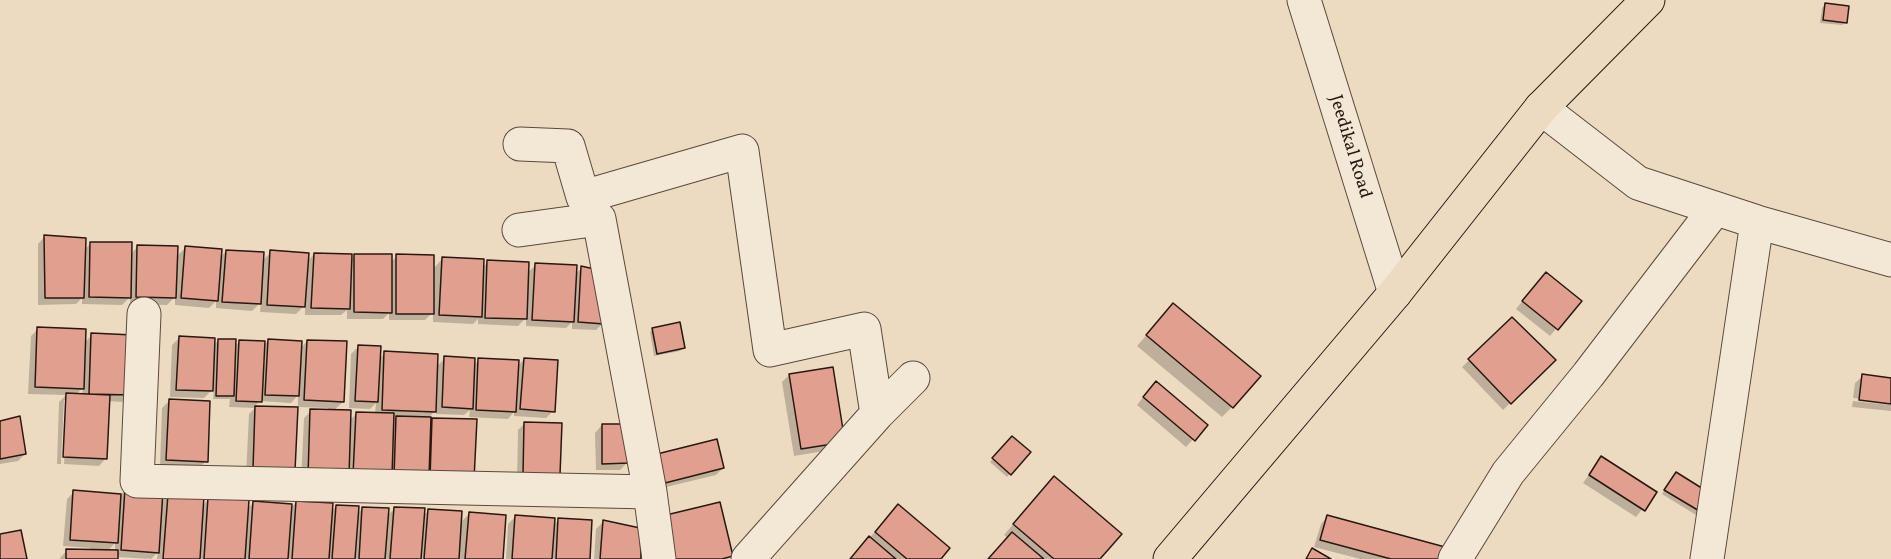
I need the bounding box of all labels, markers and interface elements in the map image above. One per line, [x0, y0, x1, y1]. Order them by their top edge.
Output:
street label: Jeedikal Road [1323, 93, 1375, 201]

